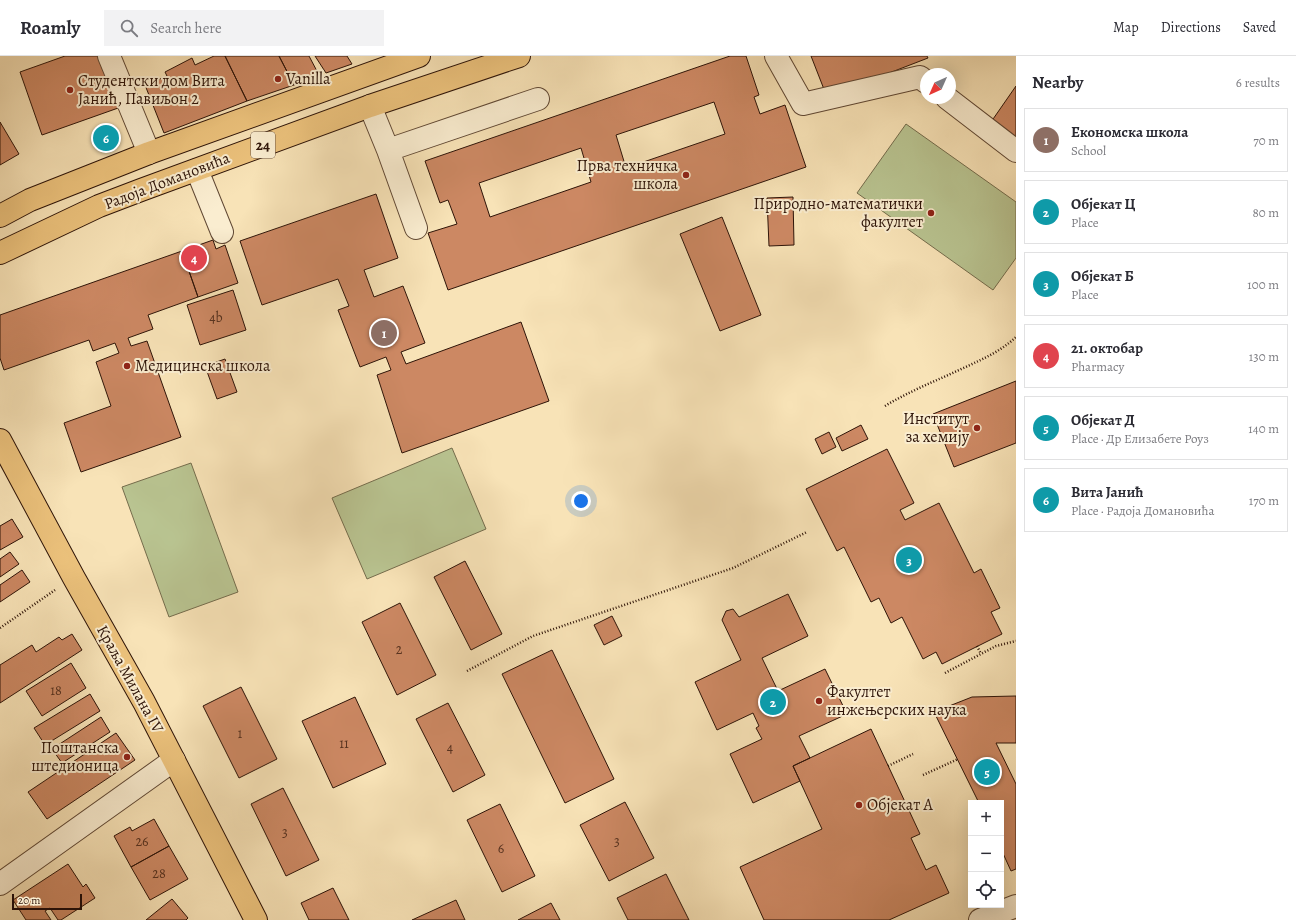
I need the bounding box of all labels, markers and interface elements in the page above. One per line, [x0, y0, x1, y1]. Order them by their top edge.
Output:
search box [104, 10, 384, 46]
text: Roamly [20, 15, 80, 41]
icon: search [118, 17, 140, 39]
text: Search here [150, 18, 222, 38]
text: Map [1113, 18, 1139, 37]
text: Directions [1161, 18, 1221, 37]
text: Saved [1243, 18, 1276, 37]
place label: Vanilla [285, 68, 331, 90]
north arrow [920, 68, 956, 104]
place label: Студентски дом Вита Јанић, Павиљон 2 [78, 70, 225, 110]
text: Nearby [1032, 71, 1083, 94]
marker: Vanilla [273, 74, 283, 84]
text: 6 results [1236, 74, 1280, 91]
marker: Студентски дом Вита Јанић, Павиљон 2 [65, 85, 75, 95]
text: Економска школа [1071, 122, 1188, 142]
pin: 6 [93, 123, 119, 153]
road number: 24 [251, 132, 275, 158]
text: 1 [1044, 132, 1048, 149]
text: 70 m [1253, 132, 1279, 149]
text: School [1071, 142, 1106, 159]
street label: Радоја Домановића [101, 147, 234, 215]
place label: Прва техничка школа [576, 155, 679, 195]
marker: Прва техничка школа [681, 170, 691, 180]
place label: Природно-математички факултет [754, 193, 923, 233]
text: Објекат Ц [1071, 194, 1135, 214]
text: 2 [1043, 204, 1049, 221]
text: 80 m [1252, 204, 1279, 221]
marker: Природно-математички факултет [926, 208, 936, 218]
text: Place [1071, 214, 1099, 231]
pin: 4 [181, 243, 207, 273]
text: Објекат Б [1071, 266, 1134, 286]
text: 3 [1043, 276, 1049, 293]
text: 100 m [1247, 276, 1279, 293]
text: Place [1071, 286, 1099, 303]
house number: 4b [209, 308, 223, 327]
pin: 1 [371, 318, 397, 348]
text: 21. октобар [1071, 338, 1143, 358]
text: 4 [1043, 348, 1049, 365]
text: 130 m [1249, 348, 1279, 365]
place label: Медицинска школа [135, 355, 271, 377]
text: Pharmacy [1071, 358, 1124, 375]
marker: Медицинска школа [122, 361, 132, 371]
place label: Институт за хемију [903, 408, 970, 448]
text: Објекат Д [1071, 410, 1135, 430]
text: 5 [1043, 420, 1049, 437]
text: 140 m [1248, 420, 1279, 437]
marker: Институт за хемију [972, 423, 982, 433]
text: Place · Др Елизабете Роуз [1071, 430, 1209, 447]
text: Вита Јанић [1071, 482, 1144, 502]
your location [571, 491, 591, 511]
text: 6 [1043, 492, 1049, 509]
text: 170 m [1249, 492, 1279, 509]
text: Place · Радоја Домановића [1071, 502, 1214, 519]
pin: 3 [896, 545, 922, 575]
street label: Краља Милана IV [91, 621, 169, 737]
house number: 2 [396, 640, 403, 659]
house number: 18 [50, 681, 62, 700]
place label: Факултет инжењерских наука [827, 681, 967, 721]
pin: 2 [760, 687, 786, 717]
marker: Факултет инжењерских наука [814, 696, 824, 706]
house number: 1 [238, 724, 243, 743]
house number: 11 [339, 734, 349, 753]
place label: Поштанска штедионица [31, 737, 120, 777]
house number: 4 [447, 738, 453, 757]
marker: Поштанска штедионица [122, 752, 132, 762]
pin: 5 [974, 757, 1000, 787]
place label: Објекат А [867, 794, 933, 816]
marker: Објекат А [854, 800, 864, 810]
map controls [968, 800, 1004, 908]
button: + [968, 800, 1004, 836]
house number: 3 [282, 823, 288, 842]
house number: 26 [135, 832, 149, 851]
house number: 3 [614, 832, 620, 851]
button: − [968, 836, 1004, 872]
house number: 6 [498, 839, 504, 858]
house number: 28 [152, 864, 166, 883]
button: locate [968, 872, 1004, 908]
scale bar [12, 892, 82, 911]
text: 20 m [18, 893, 40, 908]

